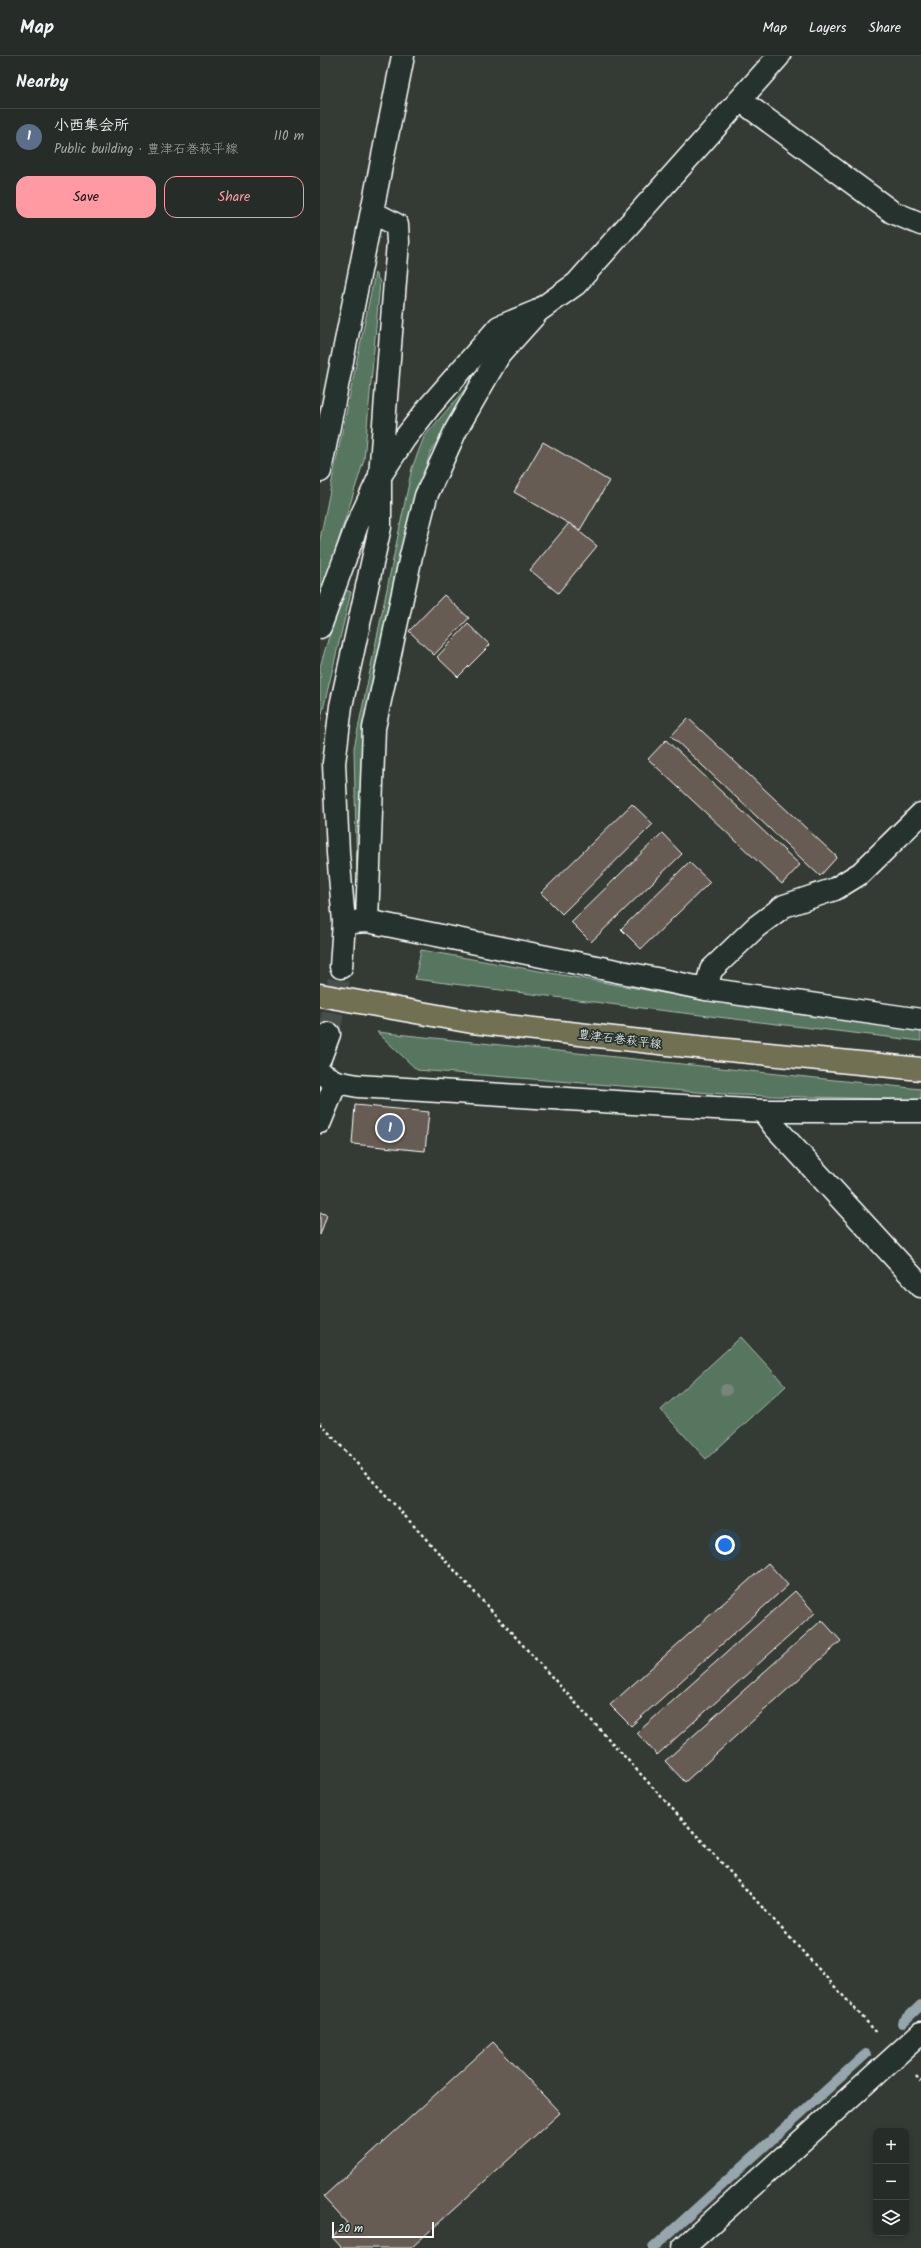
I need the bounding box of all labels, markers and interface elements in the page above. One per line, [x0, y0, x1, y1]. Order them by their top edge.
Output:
text: Map [20, 13, 54, 43]
text: Map [763, 17, 787, 39]
text: Layers [809, 17, 847, 39]
text: Share [869, 17, 901, 39]
text: Nearby [16, 69, 68, 96]
text: 小西集会所 [54, 114, 129, 138]
text: 1 [27, 126, 31, 147]
text: 110 m [274, 126, 304, 147]
text: Public building · 豊津石巻萩平線 [54, 139, 238, 160]
button: Save [16, 176, 156, 218]
button: Share [164, 176, 304, 218]
street label: 豊津石巻萩平線 [577, 1025, 663, 1054]
pin: 1 [377, 1113, 403, 1143]
your location [715, 1535, 735, 1555]
map controls [873, 2128, 909, 2236]
button: + [873, 2128, 909, 2164]
button: − [873, 2164, 909, 2200]
button: layers [873, 2200, 909, 2236]
scale bar [332, 2220, 434, 2239]
text: 20 m [338, 2220, 363, 2238]

